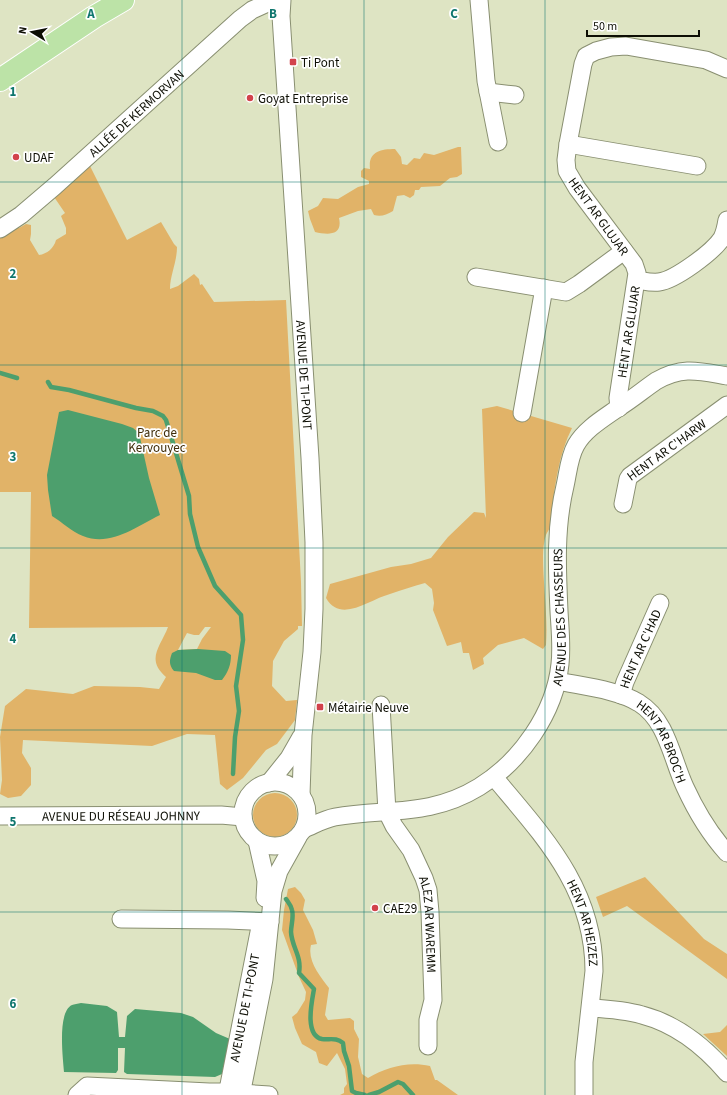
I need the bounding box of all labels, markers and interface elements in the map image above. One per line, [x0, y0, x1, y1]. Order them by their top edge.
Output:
text: A [86, 5, 95, 23]
text: B [269, 5, 277, 23]
text: C [450, 5, 458, 23]
north arrow [12, 12, 52, 52]
scale bar [587, 12, 699, 38]
text: 50 m [593, 18, 617, 35]
text: N [15, 25, 31, 35]
place label: Ti Pont [301, 54, 340, 72]
marker: Ti Pont [288, 57, 298, 67]
street label: ALLÉE DE KERMORVAN [85, 66, 188, 162]
text: 1 [10, 83, 17, 101]
place label: Goyat Entreprise [258, 90, 348, 108]
marker: Goyat Entreprise [245, 93, 255, 103]
place label: UDAF [24, 149, 54, 167]
marker: UDAF [11, 152, 21, 162]
street label: HENT AR GLUJAR [564, 174, 633, 260]
text: 2 [10, 265, 17, 283]
street label: HENT AR GLUJAR [613, 284, 645, 379]
street label: AVENUE DE TI-PONT [291, 320, 316, 431]
street label: HENT AR C'HARW [623, 415, 710, 485]
park label: Parc de Kervouyec [128, 424, 186, 457]
text: 3 [10, 448, 17, 466]
street label: AVENUE DES CHASSEURS [548, 548, 571, 688]
street label: HENT AR C'HAD [616, 607, 666, 691]
text: 4 [10, 630, 17, 648]
street label: HENT AR BROC'H [633, 696, 690, 786]
place label: Métairie Neuve [328, 699, 409, 717]
marker: Métairie Neuve [315, 702, 325, 712]
street label: AVENUE DU RÉSEAU JOHNNY [42, 807, 201, 826]
text: 5 [10, 813, 17, 831]
street label: ALEZ AR WAREMM [414, 874, 440, 973]
street label: HENT AR HEIZEZ [562, 877, 602, 967]
place label: CAE29 [383, 900, 417, 918]
marker: CAE29 [370, 903, 380, 913]
street label: AVENUE DE TI-PONT [226, 952, 265, 1064]
text: 6 [10, 995, 17, 1013]

